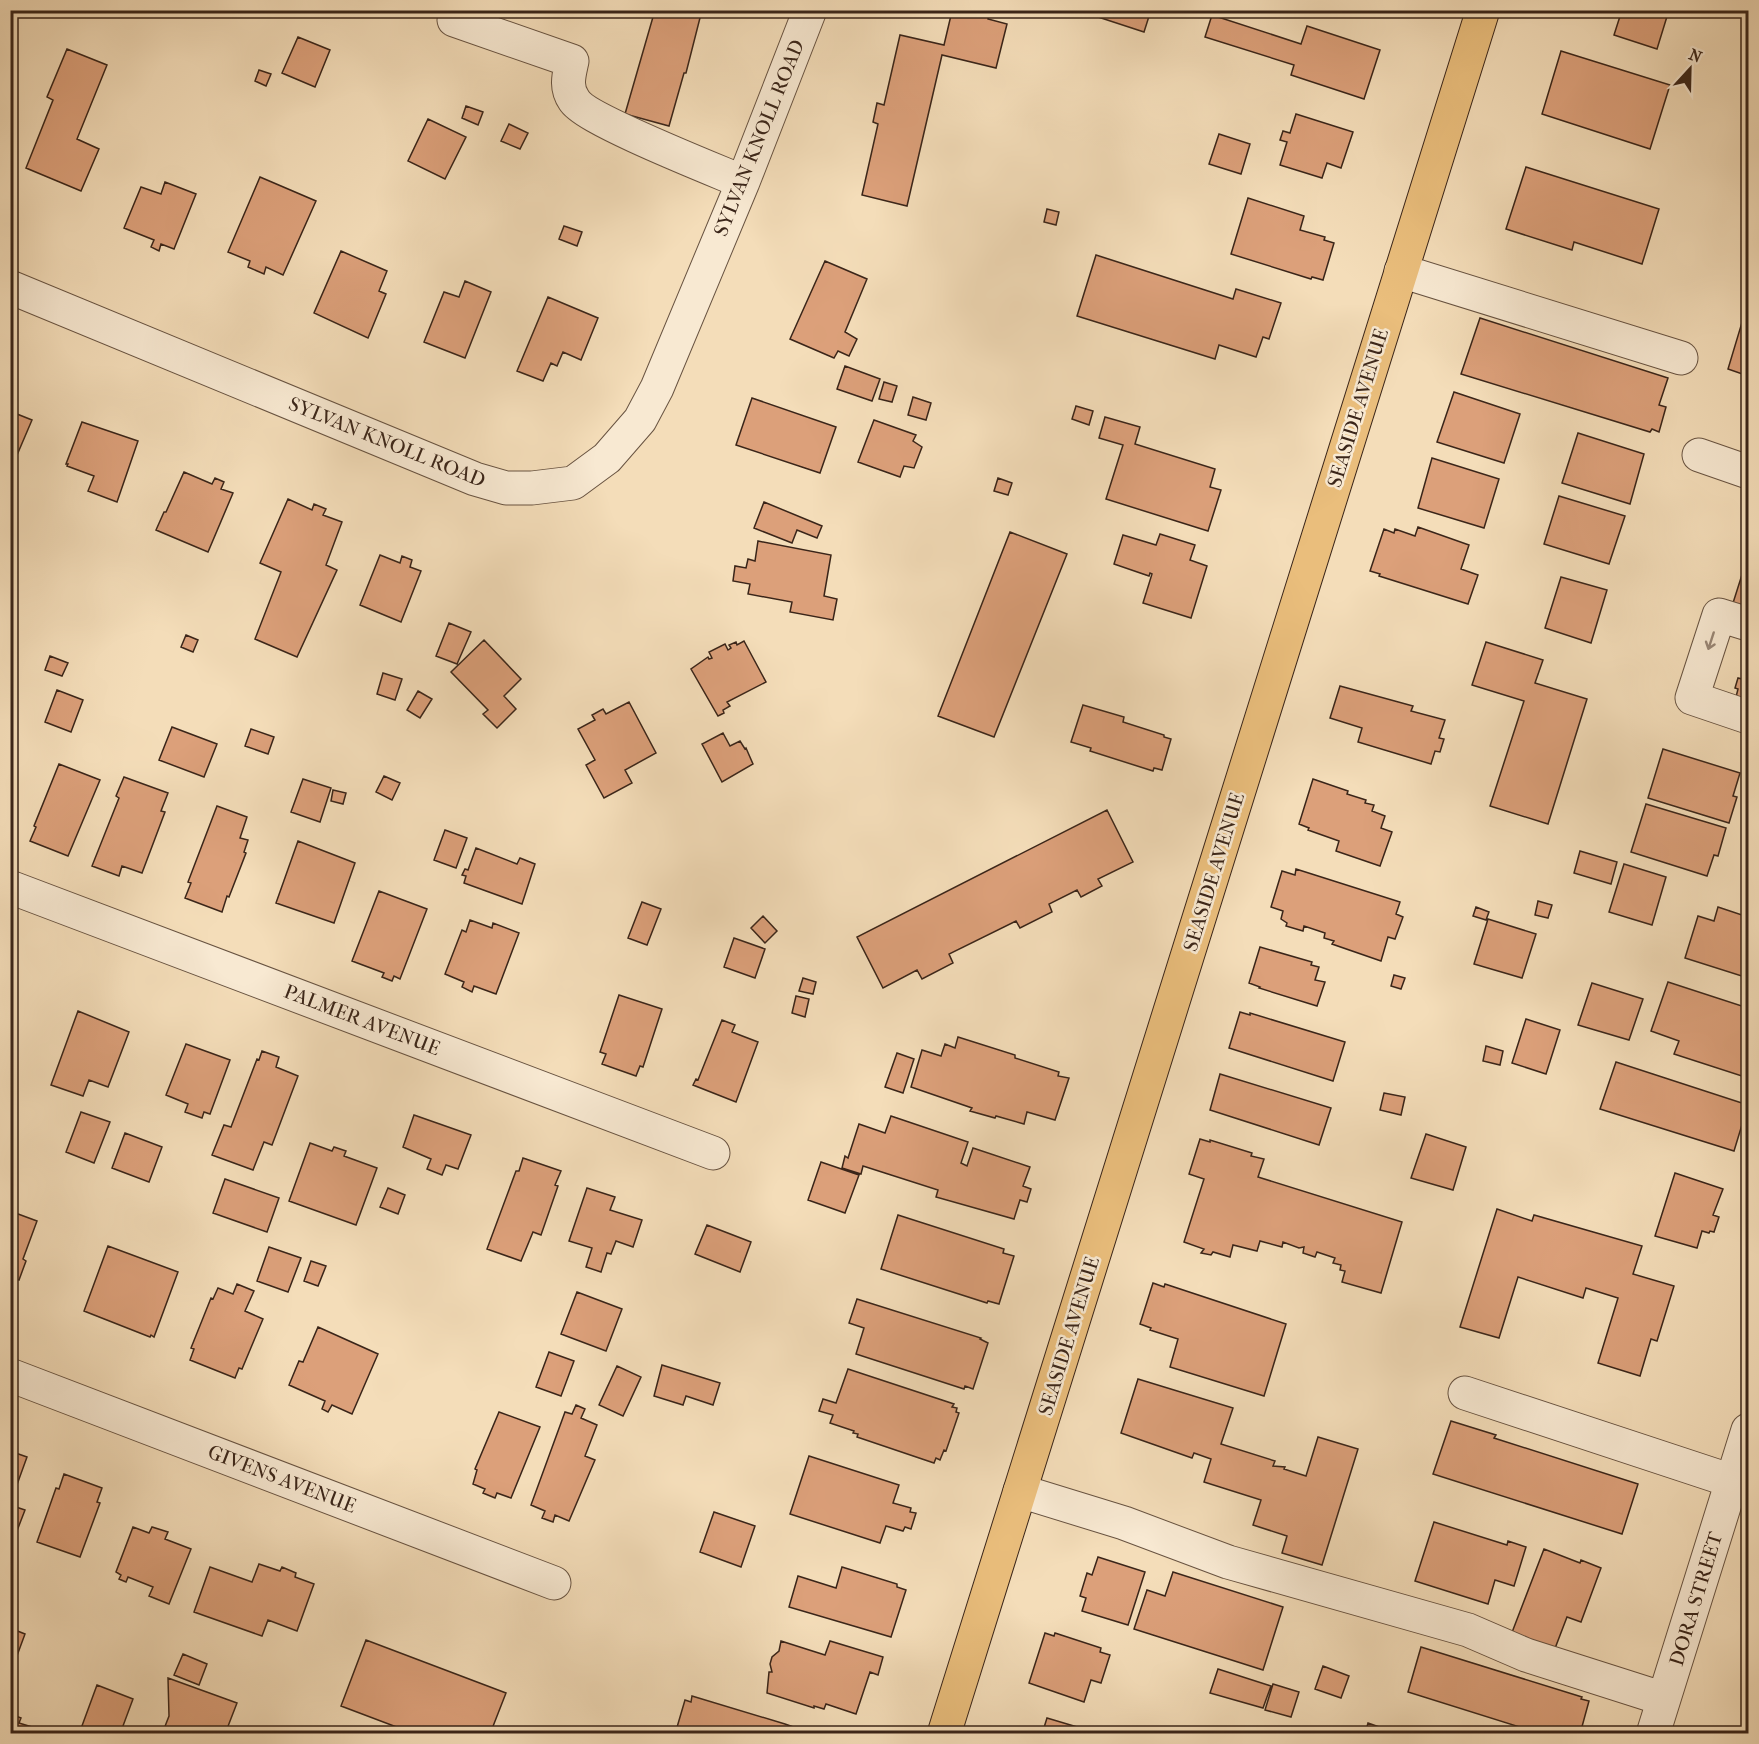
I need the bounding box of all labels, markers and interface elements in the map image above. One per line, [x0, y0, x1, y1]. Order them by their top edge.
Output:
street label: SYLVAN KNOLL ROAD [709, 36, 809, 240]
north arrow [1660, 39, 1720, 99]
text: N [1686, 44, 1705, 67]
street label: SEASIDE AVENUE [1323, 326, 1393, 490]
street label: SYLVAN KNOLL ROAD [285, 392, 489, 492]
one-way arrow [1705, 631, 1716, 650]
street label: SEASIDE AVENUE [1179, 790, 1249, 954]
street label: PALMER AVENUE [281, 980, 443, 1060]
street label: SEASIDE AVENUE [1034, 1254, 1104, 1418]
street label: GIVENS AVENUE [205, 1440, 359, 1518]
street label: DORA STREET [1665, 1529, 1727, 1669]

